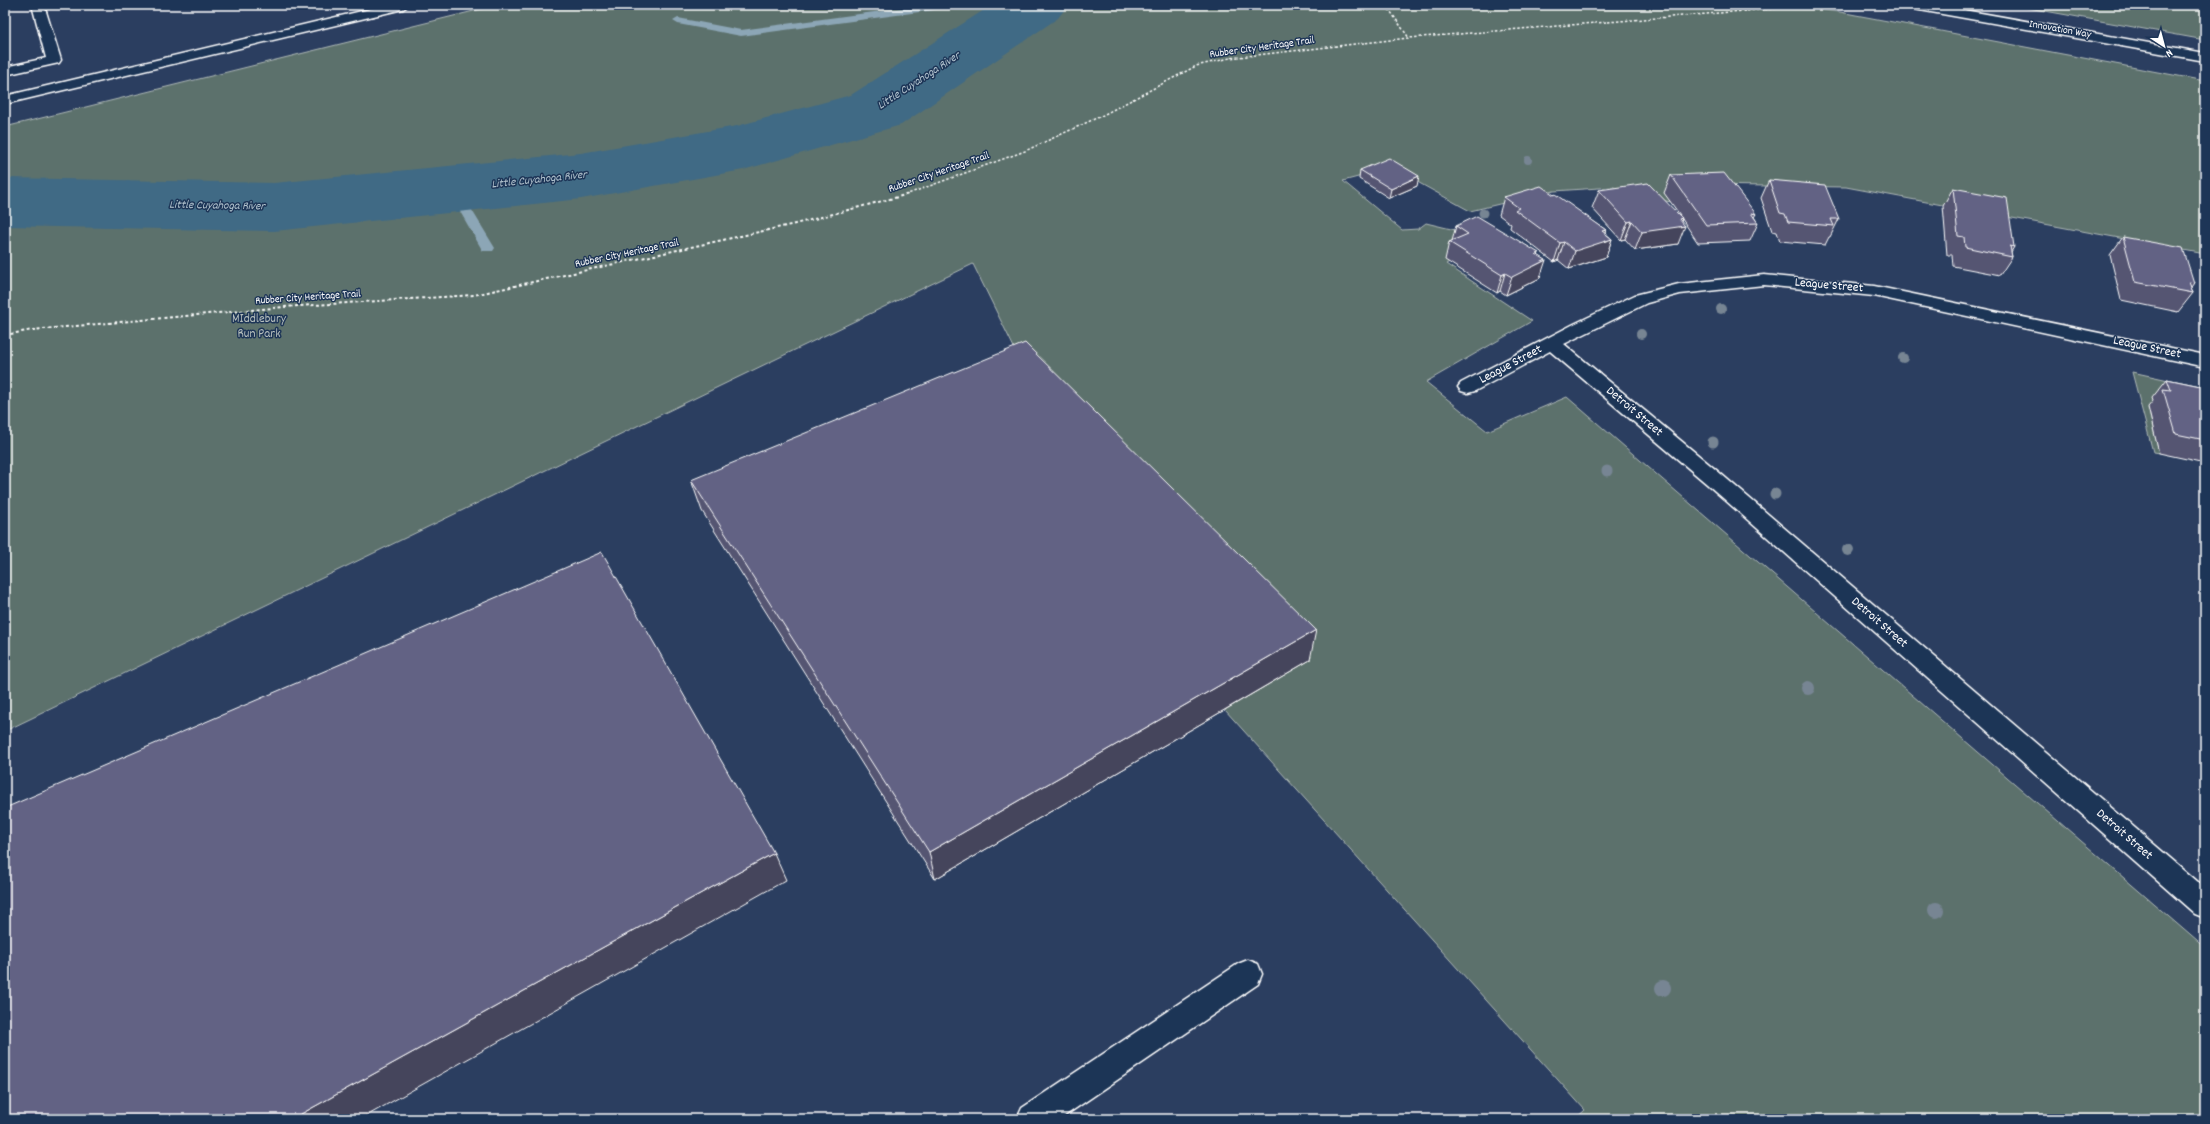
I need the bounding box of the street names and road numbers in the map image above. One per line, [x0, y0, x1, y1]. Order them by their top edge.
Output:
street label: Innovation Way [2028, 17, 2093, 43]
street label: Rubber City Heritage Trail [1209, 33, 1316, 63]
street label: Rubber City Heritage Trail [886, 148, 992, 198]
street label: Rubber City Heritage Trail [574, 235, 681, 273]
street label: League Street [1794, 274, 1864, 298]
street label: Rubber City Heritage Trail [255, 286, 362, 310]
street label: League Street [2111, 332, 2183, 364]
street label: League Street [1476, 340, 1546, 390]
street label: Detroit Street [1601, 382, 1667, 442]
street label: Detroit Street [1847, 593, 1912, 653]
street label: Detroit Street [2092, 805, 2157, 865]

